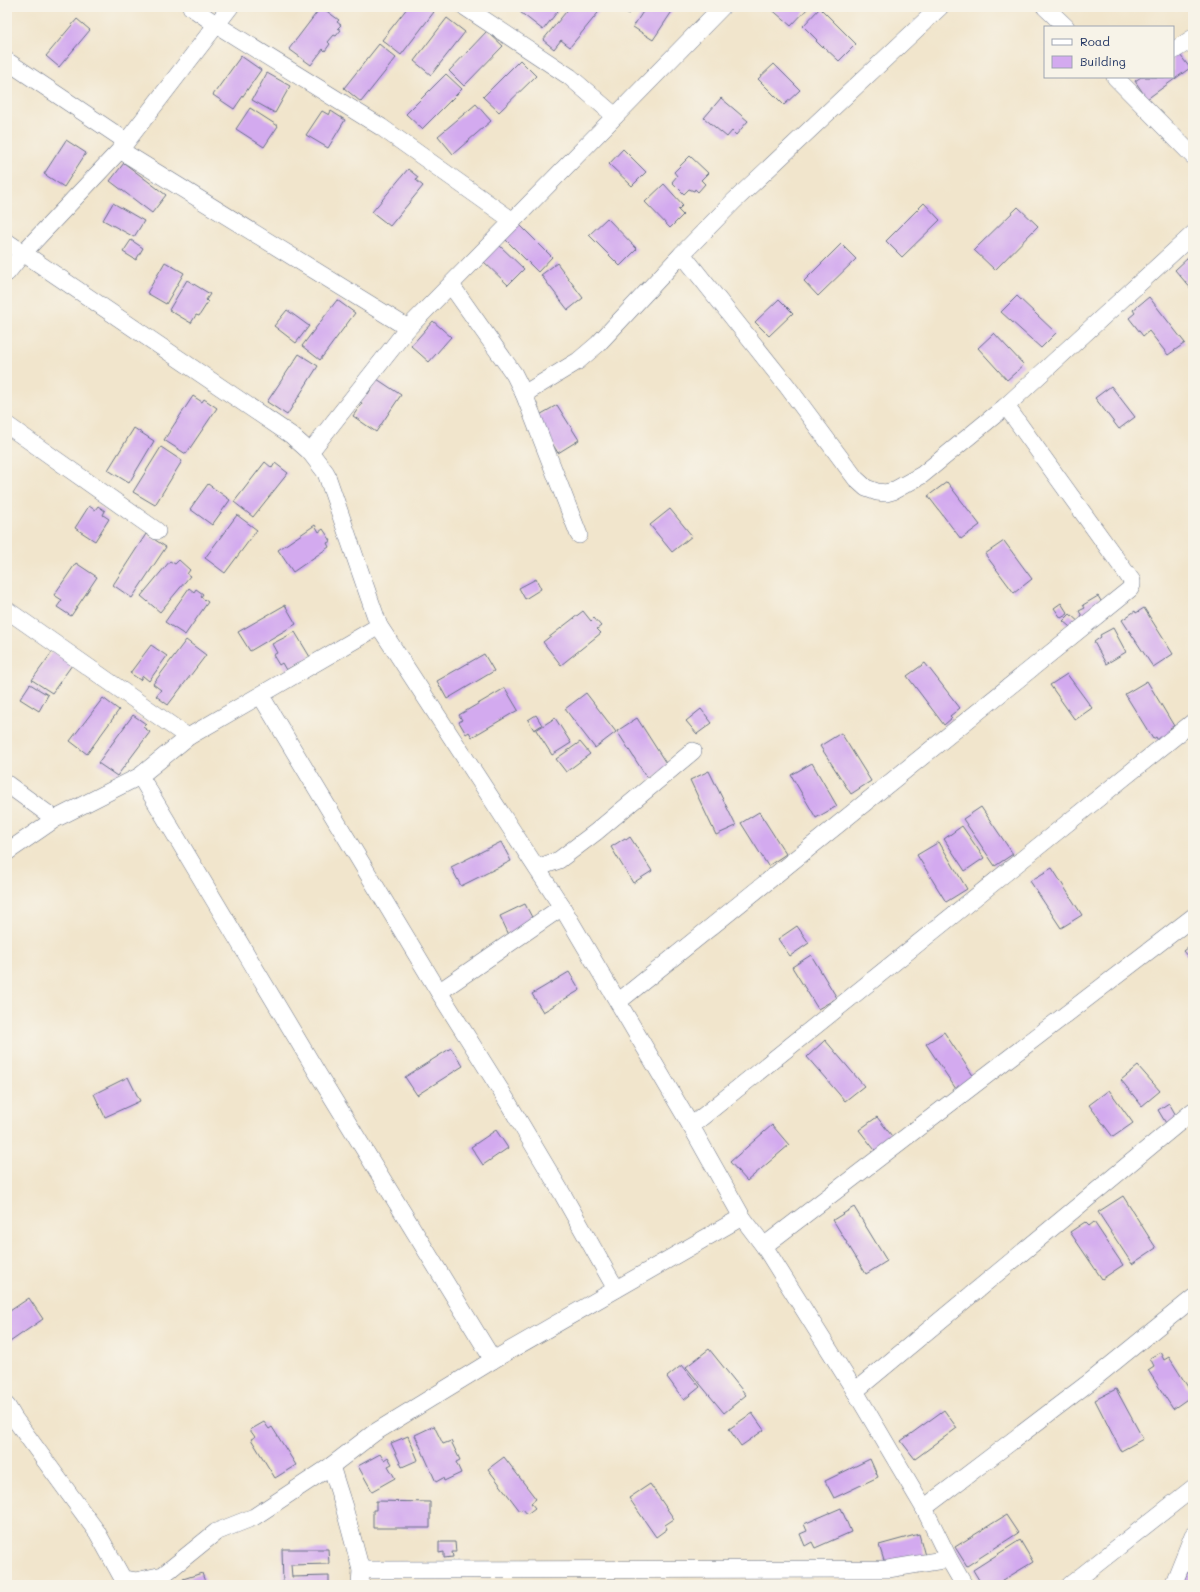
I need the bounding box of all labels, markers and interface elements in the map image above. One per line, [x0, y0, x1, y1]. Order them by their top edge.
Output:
legend [1044, 26, 1174, 78]
text: Road [1080, 33, 1110, 49]
text: Building [1080, 53, 1126, 69]

